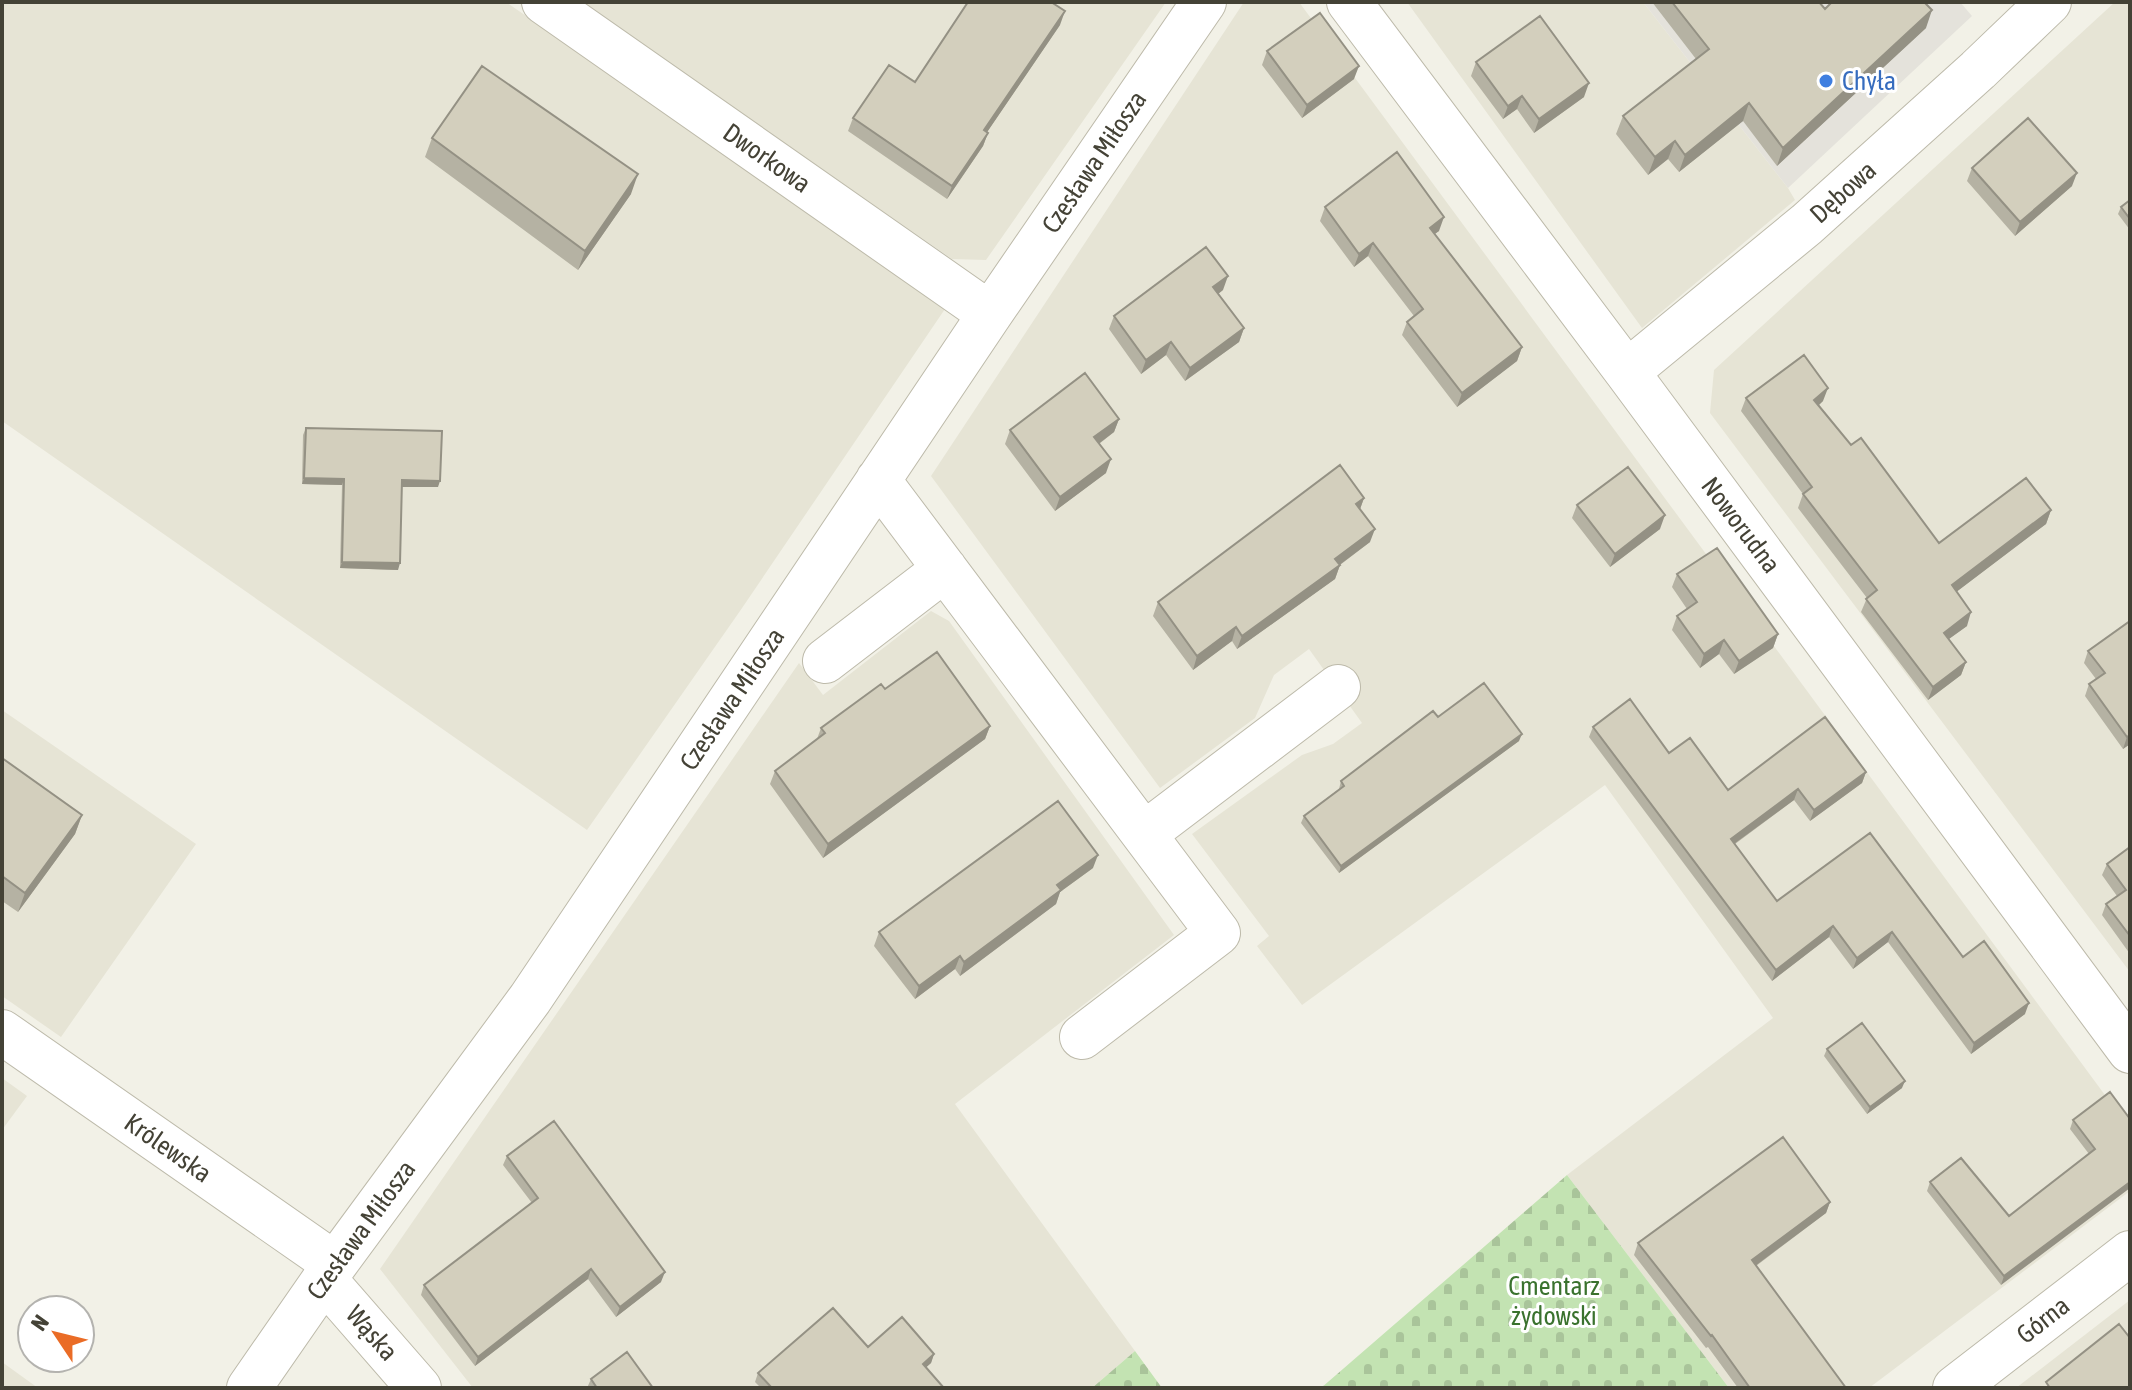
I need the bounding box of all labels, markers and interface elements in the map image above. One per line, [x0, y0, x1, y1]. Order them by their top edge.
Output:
place label: Chyła [1842, 66, 1896, 96]
marker: Chyła [1817, 72, 1835, 90]
street label: Czesława Miłosza [1036, 85, 1152, 239]
street label: Dworkowa [717, 117, 817, 199]
street label: Dębowa [1804, 155, 1882, 229]
street label: Noworudna [1695, 471, 1787, 579]
street label: Czesława Miłosza [674, 622, 790, 776]
street label: Królewska [119, 1107, 217, 1189]
street label: Czesława Miłosza [301, 1155, 421, 1305]
park label: Cmentarz żydowski [1508, 1271, 1600, 1331]
street label: Górna [2011, 1290, 2075, 1350]
north arrow [16, 1294, 96, 1374]
street label: Wąska [340, 1299, 404, 1367]
text: N [25, 1310, 54, 1335]

